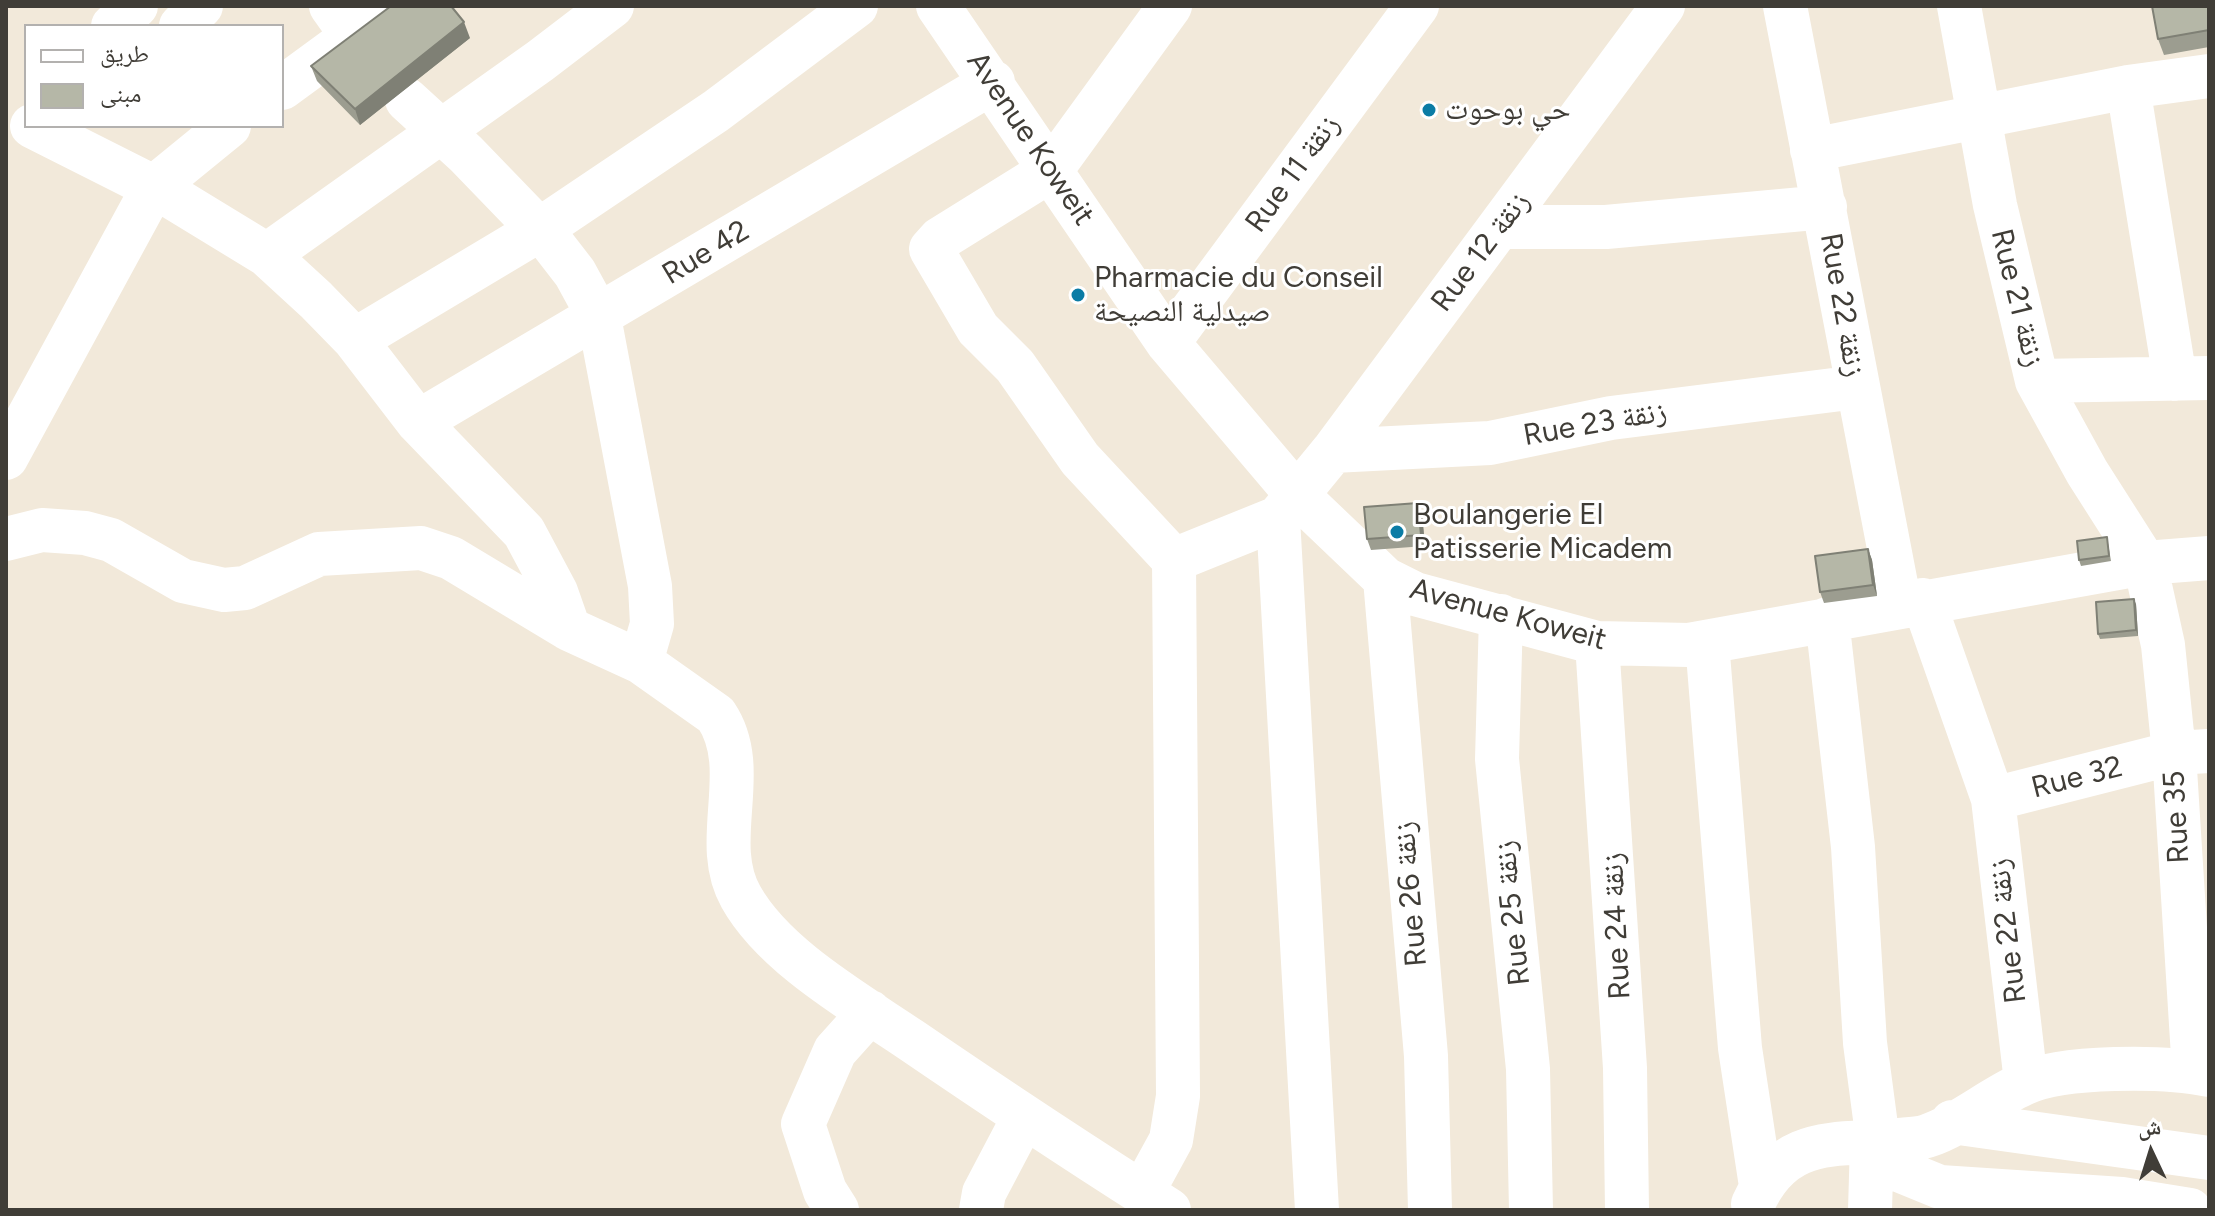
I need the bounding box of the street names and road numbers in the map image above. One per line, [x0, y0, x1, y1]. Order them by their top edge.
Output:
street label: Avenue Koweit [959, 45, 1101, 233]
street label: Rue 11 زنقة [1238, 108, 1348, 240]
street label: Rue 12 زنقة [1424, 185, 1538, 319]
street label: Rue 42 [656, 213, 756, 293]
street label: Rue 21 زنقة [1982, 225, 2052, 371]
street label: Rue 22 زنقة [1812, 230, 1872, 380]
street label: Rue 23 زنقة [1521, 394, 1669, 454]
street label: Avenue Koweit [1406, 572, 1610, 658]
street label: Rue 32 [2028, 749, 2126, 807]
street label: Rue 35 [2157, 770, 2197, 864]
street label: Rue 26 زنقة [1387, 820, 1435, 968]
street label: Rue 25 زنقة [1487, 839, 1539, 987]
street label: Rue 24 زنقة [1595, 852, 1639, 1000]
street label: Rue 22 زنقة [1981, 857, 2035, 1005]

